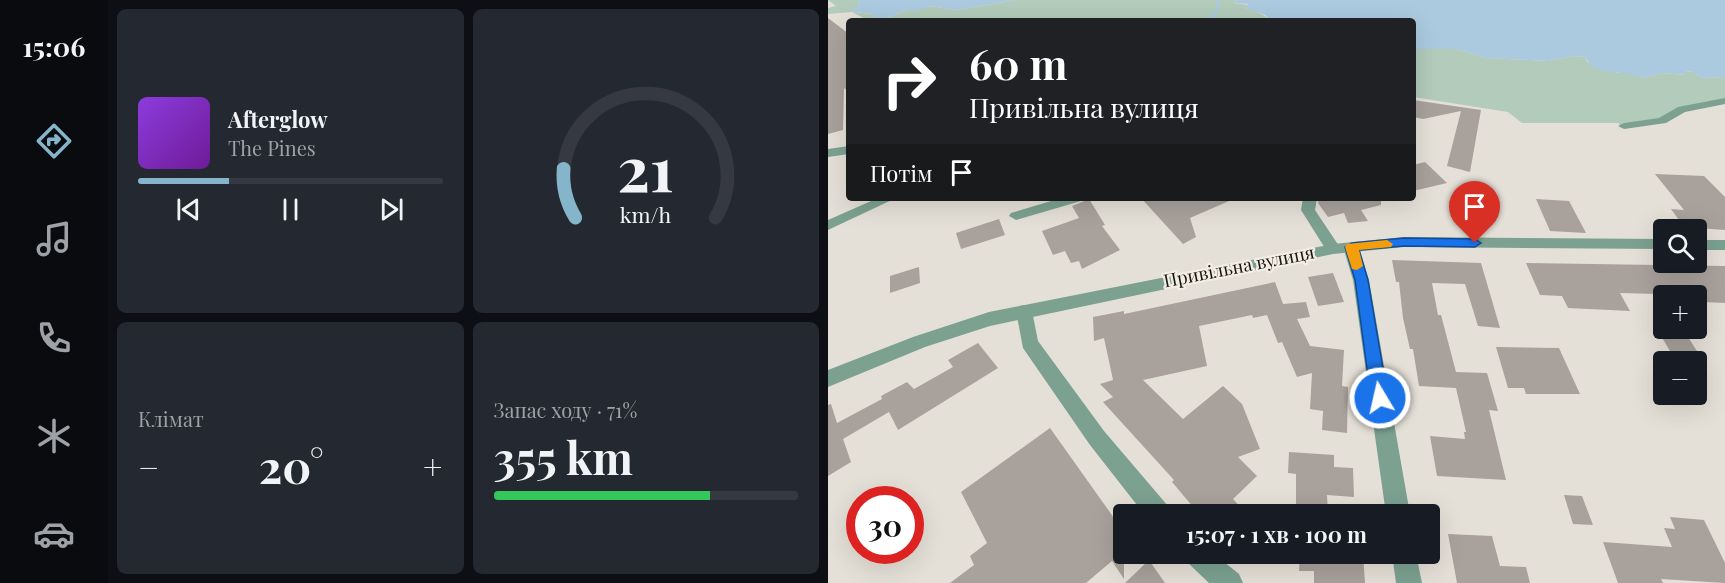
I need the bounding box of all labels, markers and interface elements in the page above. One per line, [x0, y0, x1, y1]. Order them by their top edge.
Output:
text: 15:06 [23, 28, 85, 64]
text: 60 m [969, 35, 1067, 91]
icon: right [870, 42, 948, 120]
text: Привільна вулиця [969, 89, 1199, 125]
text: Afterglow [228, 104, 328, 134]
icon: directions [33, 120, 75, 162]
text: 21 [617, 124, 674, 208]
text: The Pines [228, 134, 316, 161]
icon: arrive [945, 156, 978, 189]
text: Потім [870, 158, 933, 188]
pin [1449, 181, 1500, 243]
icon: arrive [1458, 190, 1491, 223]
icon: previous [172, 193, 205, 226]
icon: pause [274, 193, 307, 226]
icon: next [375, 193, 408, 226]
text: km/h [620, 201, 672, 229]
icon: music [33, 218, 75, 260]
map controls [1653, 219, 1707, 405]
button: search [1653, 219, 1707, 273]
street label: Привільна вулиця [1161, 240, 1317, 292]
button: + [1653, 285, 1707, 339]
icon: phone [33, 317, 75, 359]
button: − [1653, 351, 1707, 405]
position arrow [1348, 366, 1412, 430]
text: Запас ходу · 71% [494, 396, 637, 423]
text: Клімат [138, 405, 204, 432]
icon: climate [33, 415, 75, 457]
text: 355 km [494, 426, 633, 486]
text: 20° [259, 435, 324, 495]
text: − [138, 444, 159, 488]
text: + [423, 444, 442, 488]
speed limit sign: 30 [846, 486, 924, 564]
icon: car [33, 513, 75, 555]
text: 15:07 · 1 хв · 100 m [1186, 519, 1367, 549]

